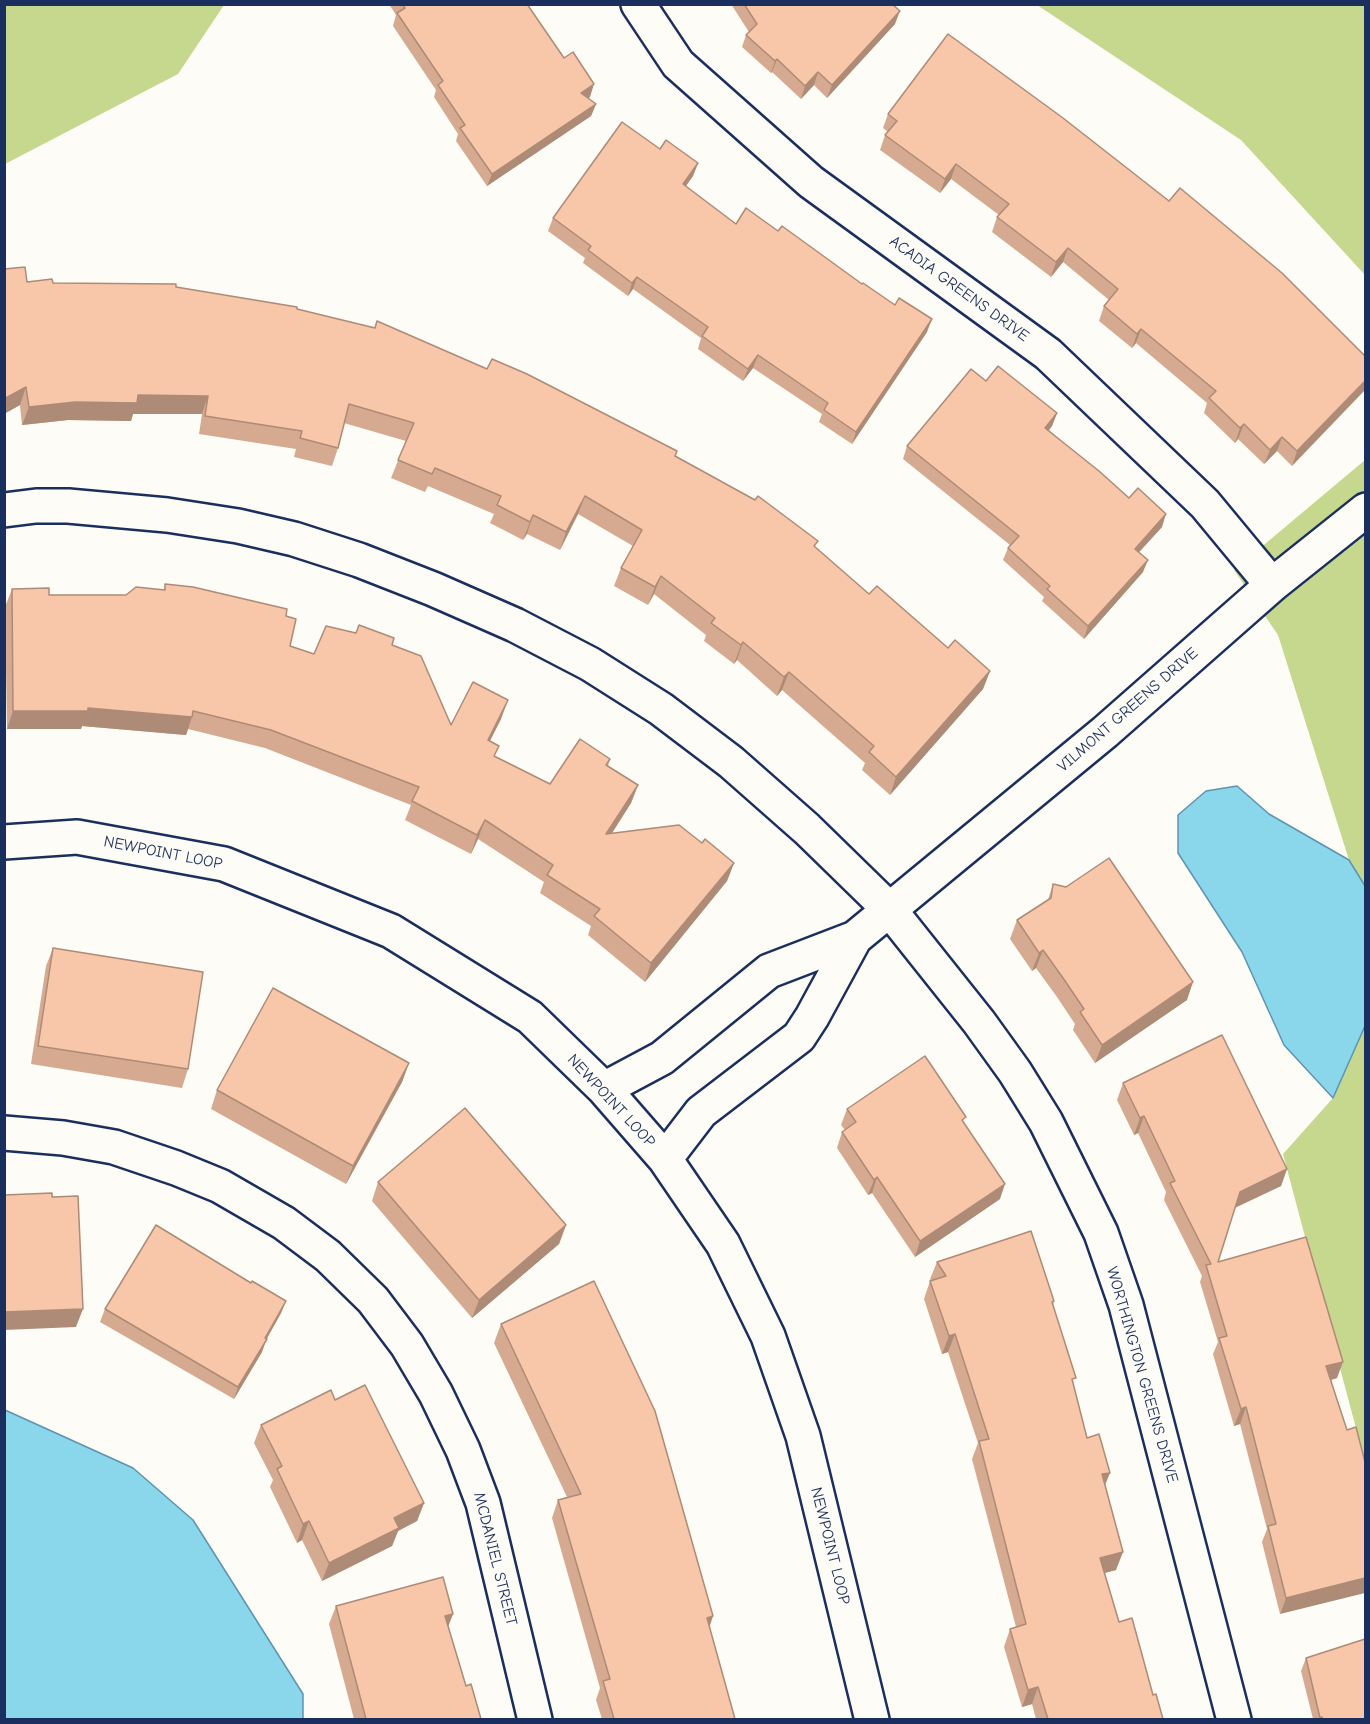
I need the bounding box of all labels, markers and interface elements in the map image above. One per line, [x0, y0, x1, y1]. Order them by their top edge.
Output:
street label: ACADIA GREENS DRIVE [885, 232, 1033, 346]
street label: VILMONT GREENS DRIVE [1054, 644, 1202, 776]
street label: NEWPOINT LOOP [102, 832, 224, 874]
street label: NEWPOINT LOOP [563, 1050, 659, 1152]
street label: WORTHINGTON GREENS DRIVE [1102, 1265, 1182, 1485]
street label: NEWPOINT LOOP [806, 1485, 854, 1607]
street label: MCDANIEL STREET [469, 1490, 521, 1628]

